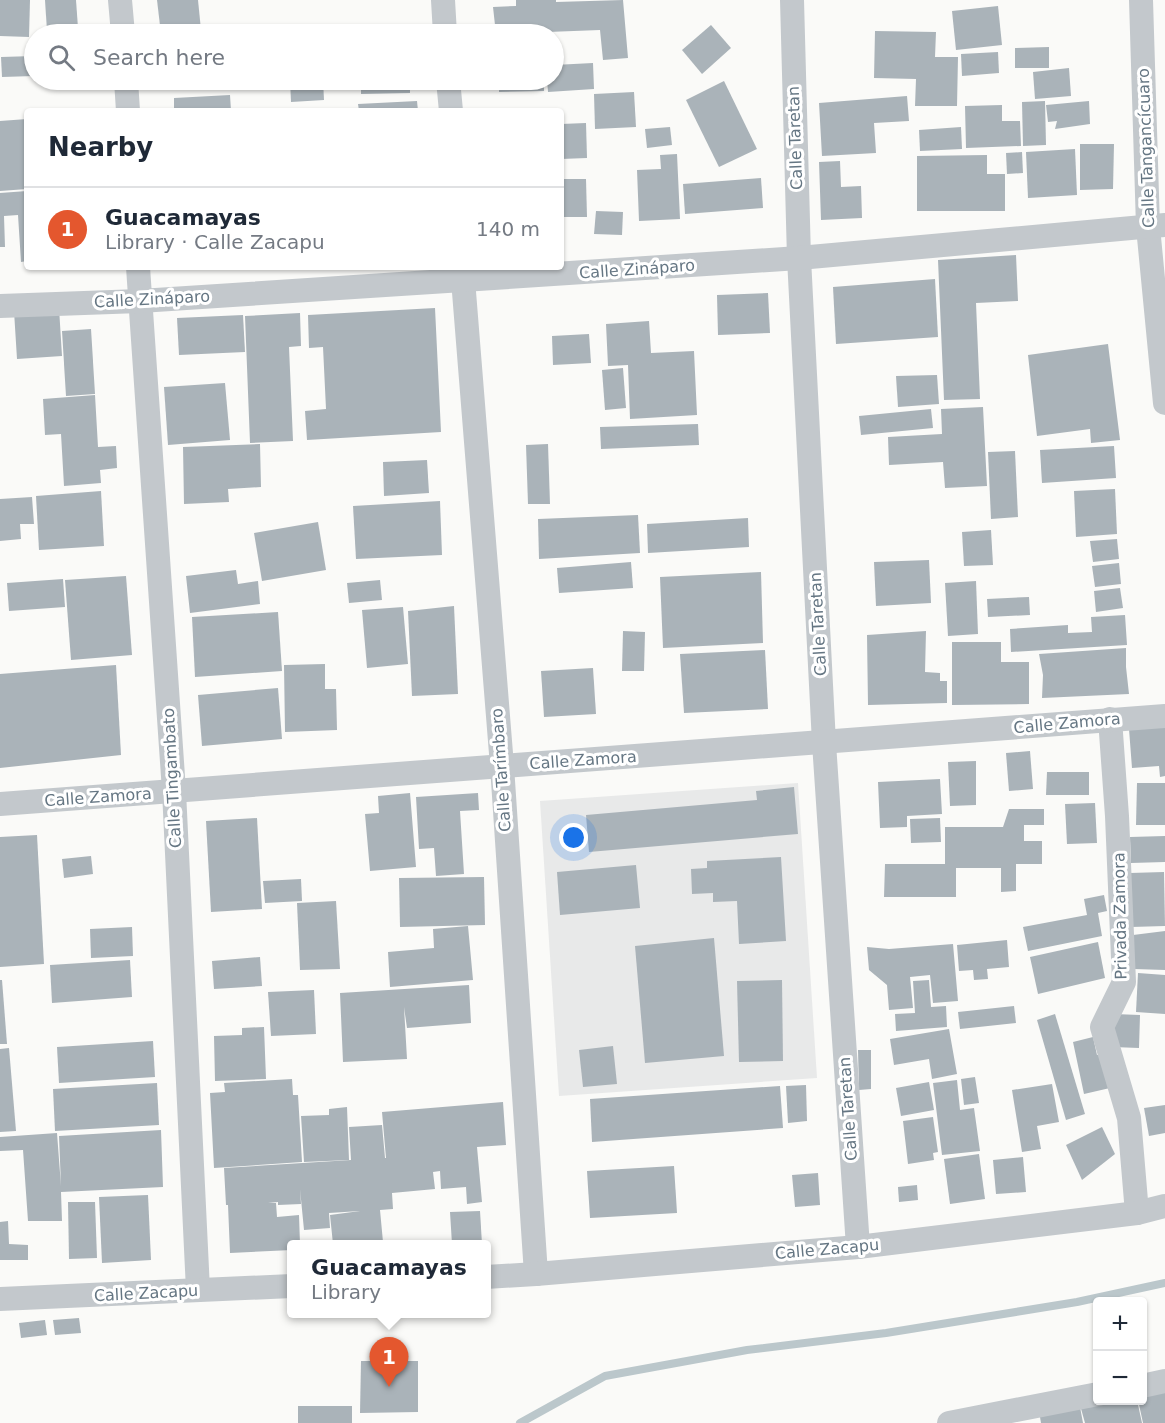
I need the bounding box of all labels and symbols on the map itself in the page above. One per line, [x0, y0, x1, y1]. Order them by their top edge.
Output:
street label: Calle Tangancícuaro [1134, 68, 1158, 228]
street label: Calle Taretan [784, 86, 806, 190]
street label: Calle Zináparo [578, 255, 696, 283]
street label: Calle Zináparo [94, 286, 210, 312]
street label: Calle Taretan [806, 572, 830, 676]
street label: Calle Tingambato [159, 707, 185, 849]
street label: Calle Tarímbaro [487, 707, 515, 833]
street label: Calle Zamora [1013, 709, 1121, 737]
street label: Calle Zamora [529, 747, 637, 773]
street label: Calle Zamora [44, 784, 152, 810]
your location [559, 823, 588, 852]
street label: Privada Zamora [1109, 852, 1131, 980]
street label: Calle Taretan [835, 1056, 861, 1162]
street label: Calle Zacapu [774, 1235, 880, 1263]
street label: Calle Zacapu [93, 1281, 199, 1305]
pin: 1 [370, 1338, 408, 1387]

